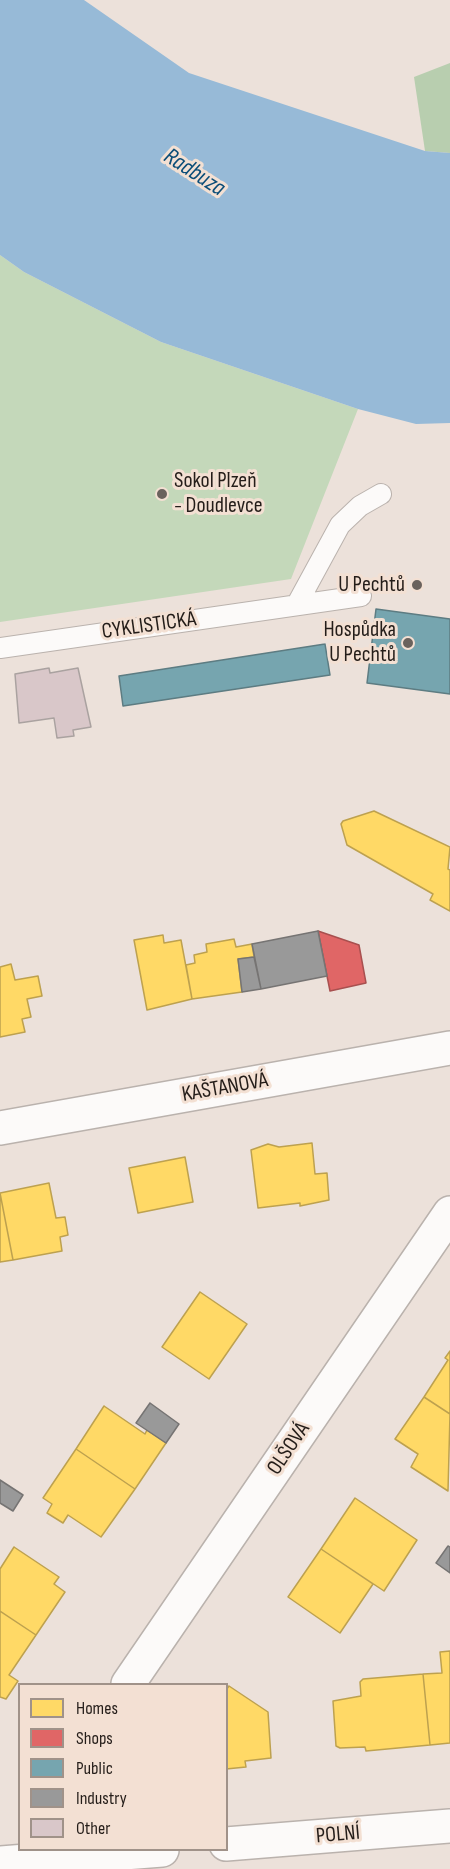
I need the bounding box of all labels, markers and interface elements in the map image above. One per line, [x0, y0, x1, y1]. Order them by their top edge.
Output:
water label: Radbuza [158, 143, 230, 203]
place label: Sokol Plzeň - Doudlevce [174, 468, 263, 520]
marker: Sokol Plzeň - Doudlevce [155, 487, 169, 501]
place label: U Pechtů [338, 572, 405, 598]
marker: U Pechtů [410, 578, 424, 592]
street label: CYKLISTICKÁ [100, 606, 198, 646]
place label: Hospůdka U Pechtů [323, 617, 396, 668]
marker: Hospůdka U Pechtů [401, 636, 415, 650]
street label: KAŠTANOVÁ [180, 1067, 270, 1109]
street label: OLŠOVÁ [262, 1418, 316, 1480]
legend [18, 1683, 228, 1851]
text: Homes [76, 1698, 118, 1719]
text: Shops [76, 1728, 113, 1749]
text: Public [76, 1758, 113, 1779]
text: Industry [76, 1788, 127, 1809]
text: Other [76, 1818, 110, 1839]
street label: POLNÍ [315, 1820, 361, 1850]

